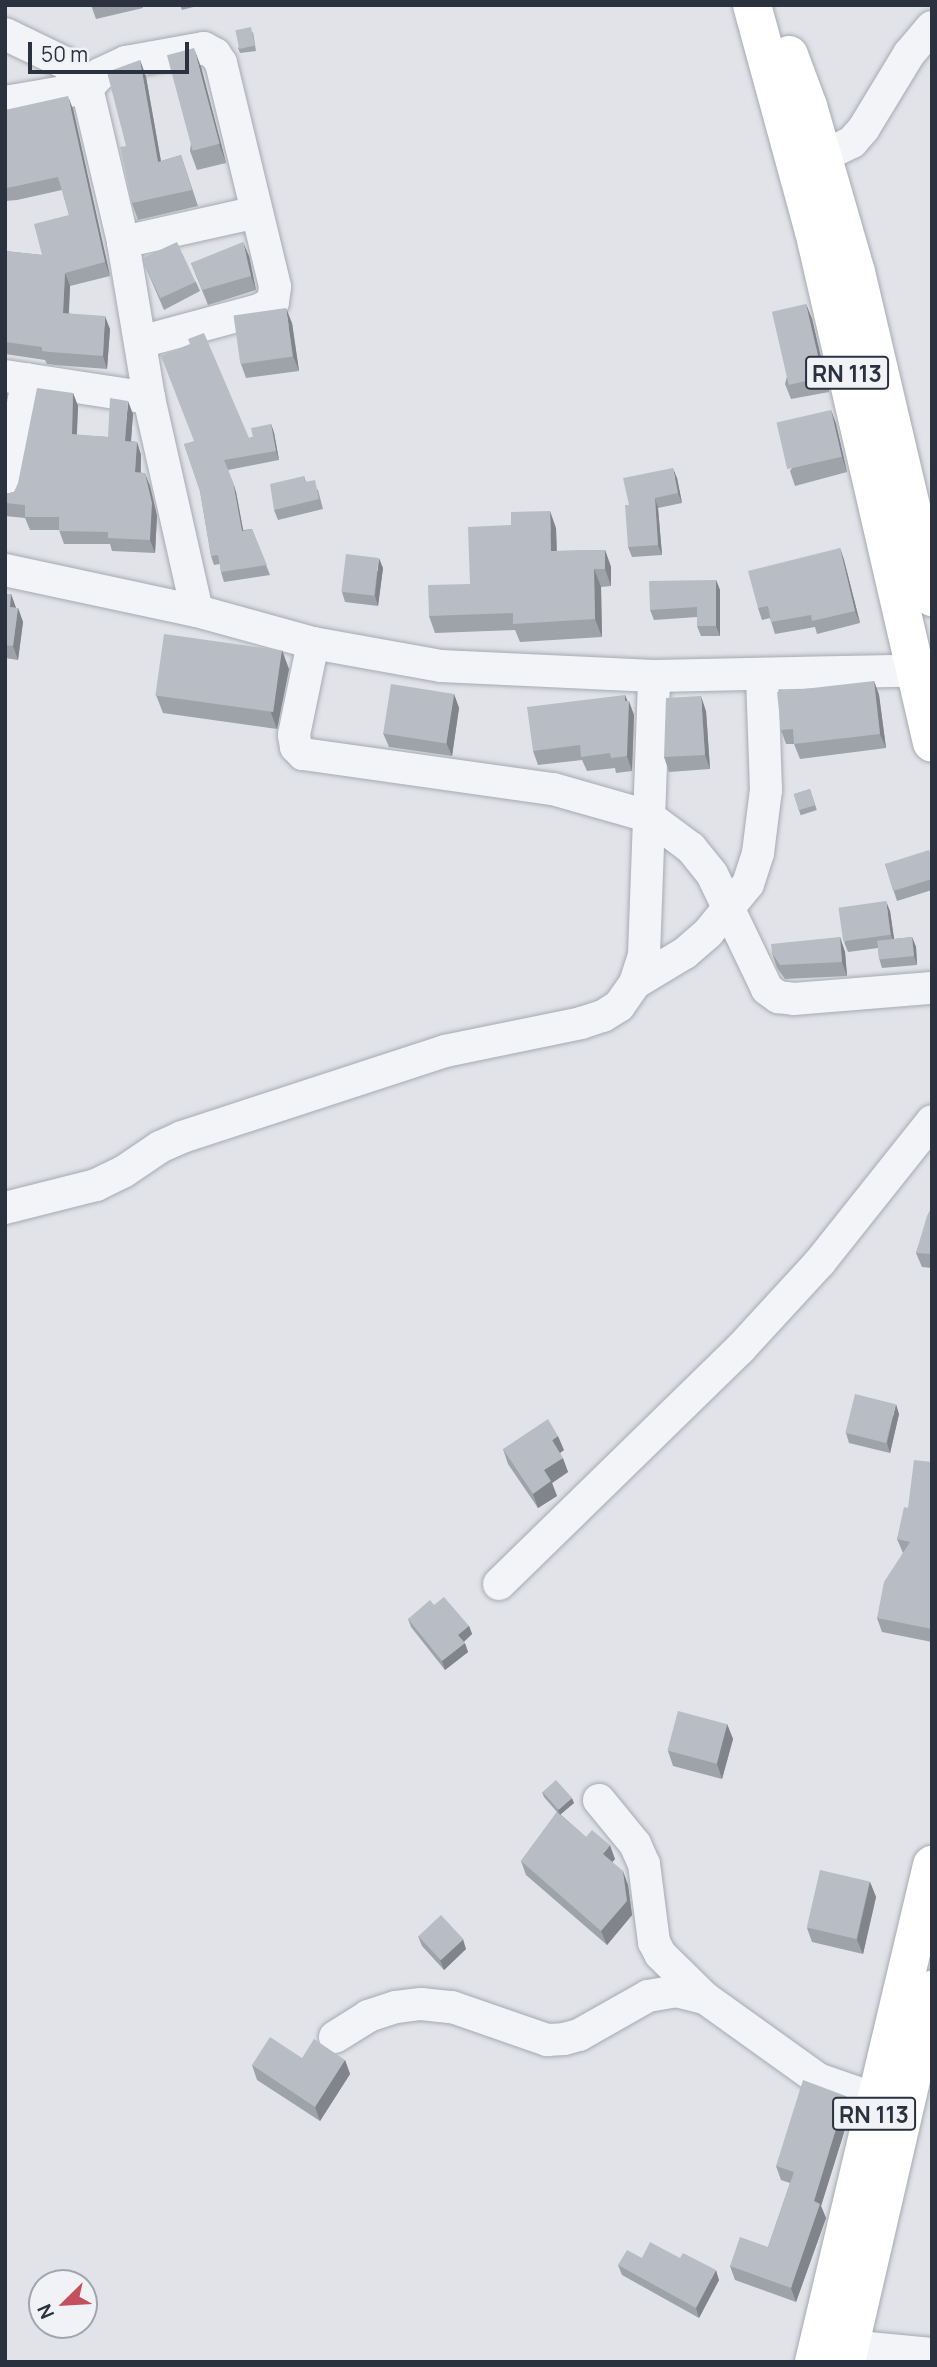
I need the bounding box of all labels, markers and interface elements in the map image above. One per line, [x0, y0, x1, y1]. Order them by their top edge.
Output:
scale bar [32, 28, 192, 72]
text: 50 m [41, 40, 88, 68]
road number: RN 113 [805, 354, 889, 392]
road number: RN 113 [832, 2094, 916, 2134]
north arrow [28, 2269, 98, 2339]
text: N [31, 2300, 60, 2323]

